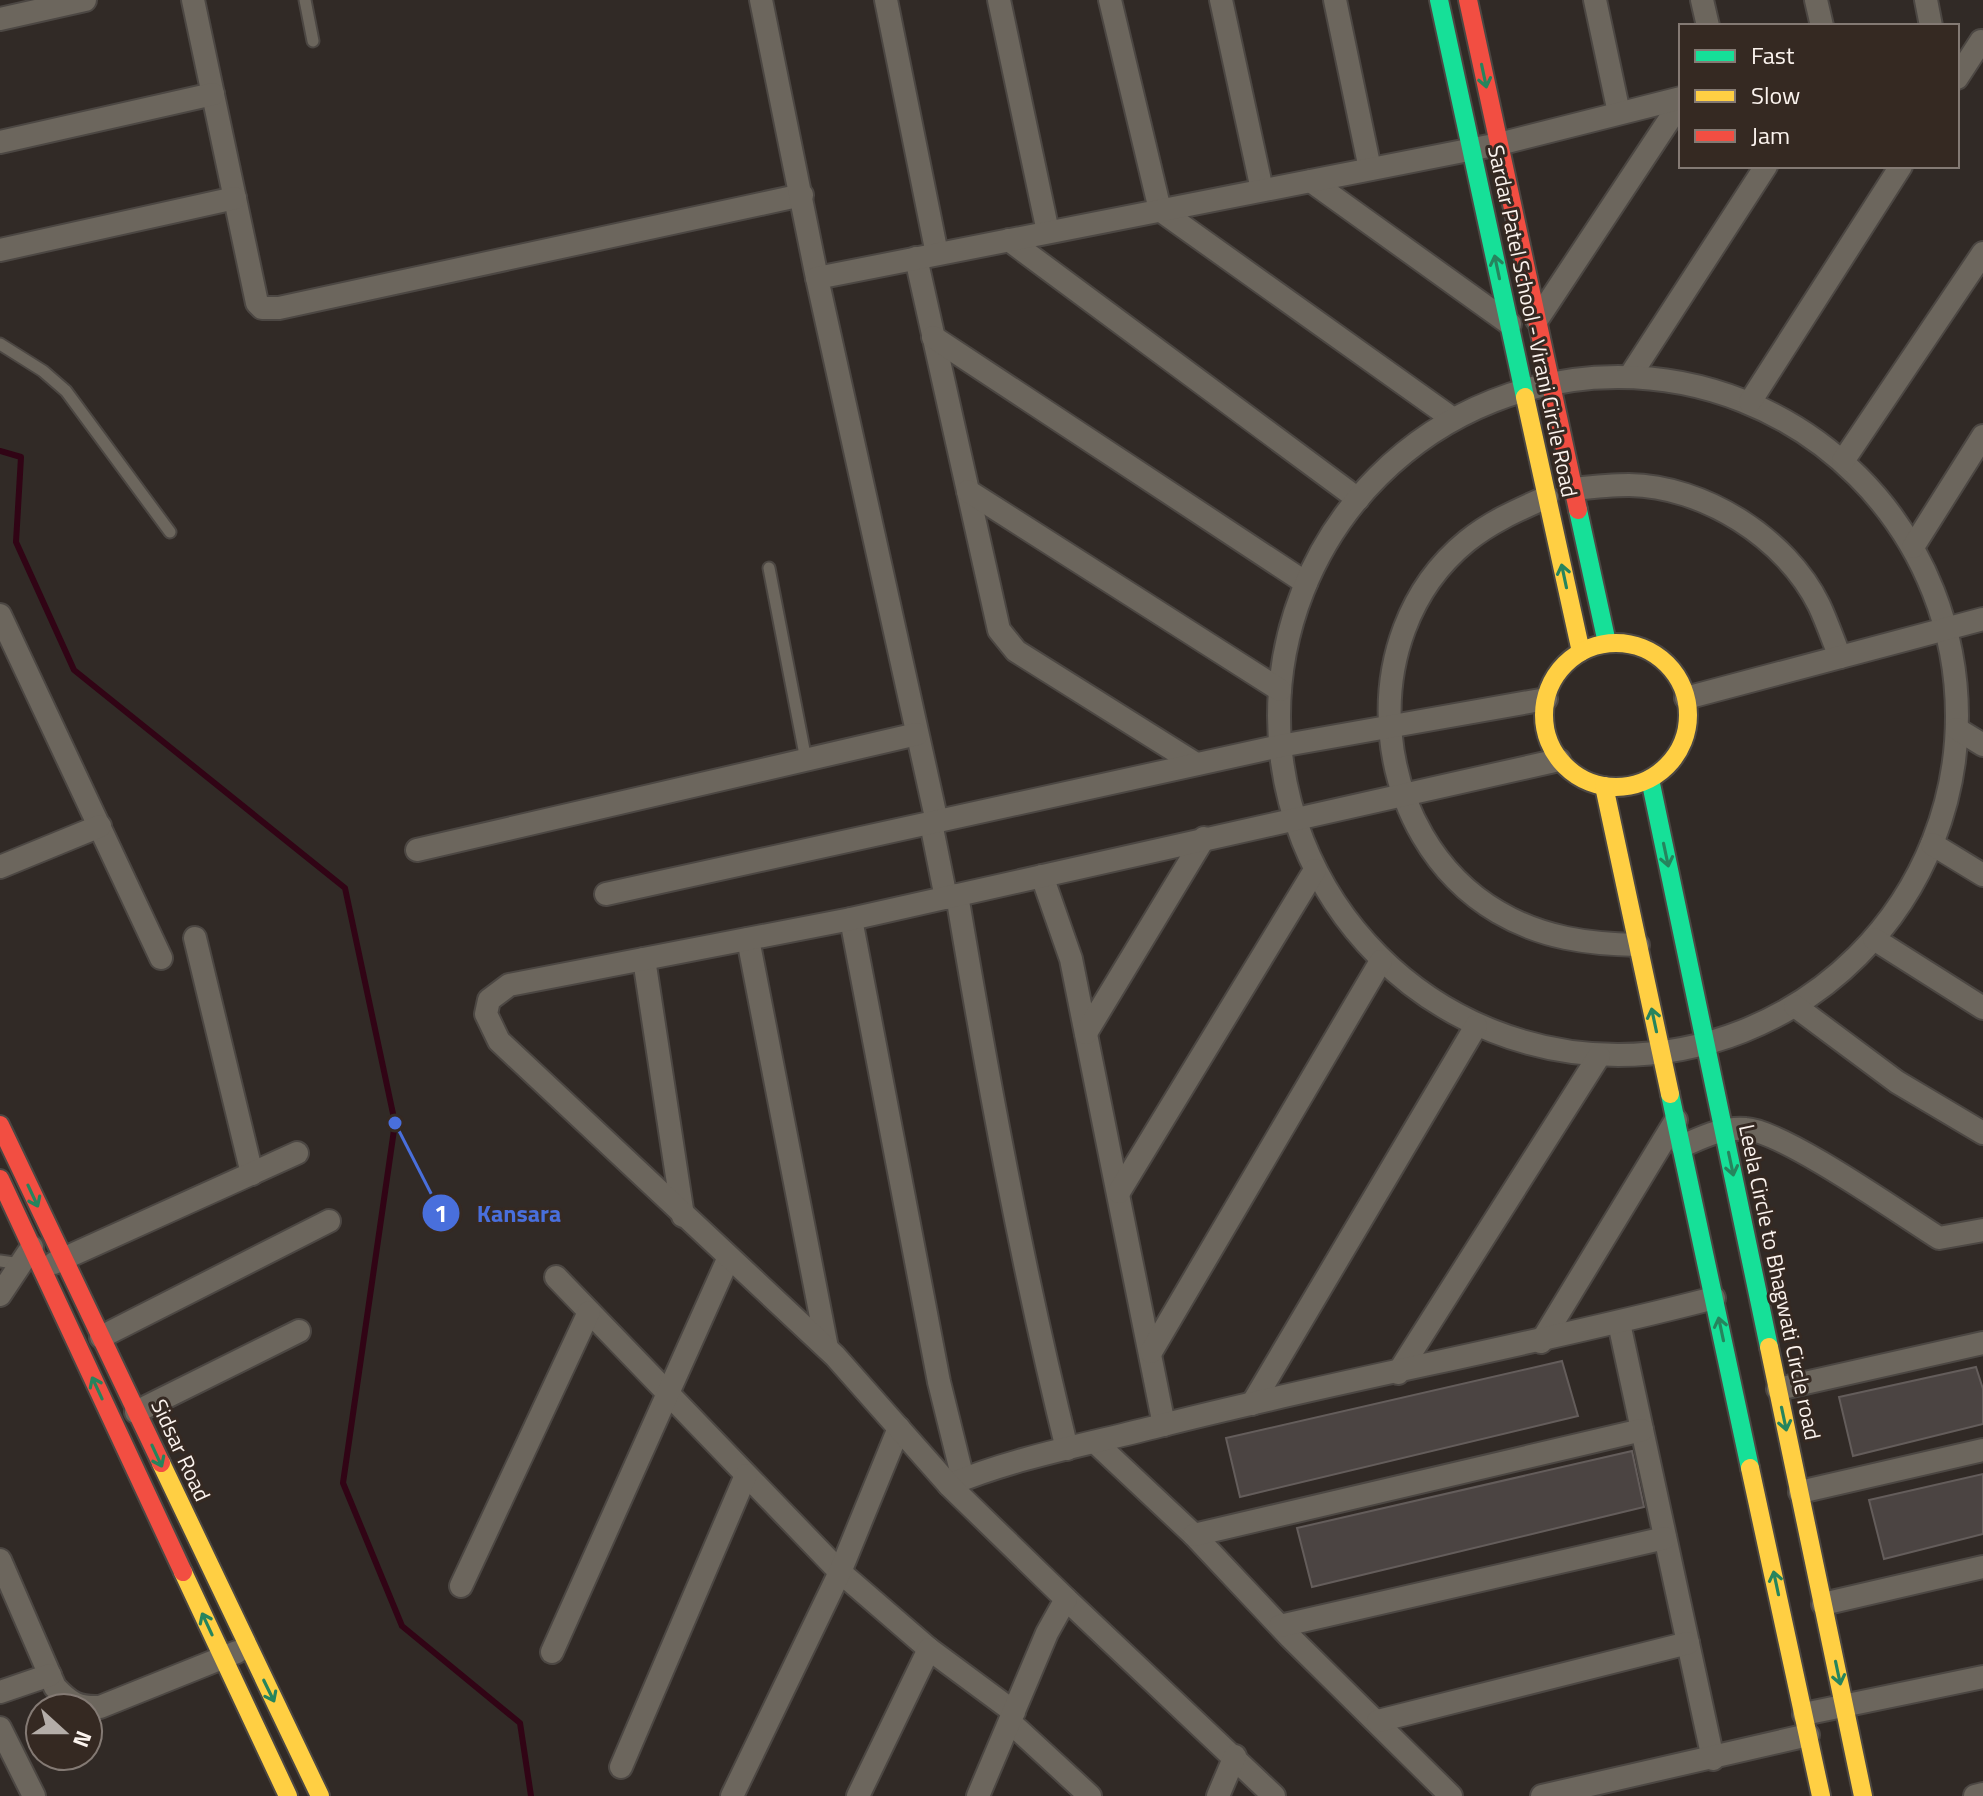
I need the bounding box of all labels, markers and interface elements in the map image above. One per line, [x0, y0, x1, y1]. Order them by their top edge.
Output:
legend [1679, 24, 1959, 168]
text: Fast [1751, 37, 1795, 73]
one-way arrow [1477, 63, 1492, 89]
text: Slow [1751, 77, 1800, 113]
text: Jam [1751, 117, 1790, 153]
street label: Sardar Patel School - Virani Circle Road [1479, 142, 1587, 500]
one-way arrow [1489, 255, 1504, 280]
one-way arrow [1556, 564, 1571, 589]
one-way arrow [1659, 842, 1674, 867]
one-way arrow [1646, 1008, 1661, 1033]
street label: Leela Circle to Bhagwati Circle road [1730, 1121, 1830, 1443]
one-way arrow [1724, 1151, 1739, 1177]
one-way arrow [26, 1183, 42, 1207]
callout: Kansara [421, 1189, 578, 1237]
text: 1 [434, 1195, 448, 1231]
text: Kansara [477, 1195, 561, 1231]
one-way arrow [1713, 1316, 1728, 1342]
one-way arrow [89, 1377, 104, 1401]
street label: Sidsar Road [142, 1393, 220, 1507]
one-way arrow [1777, 1405, 1792, 1431]
one-way arrow [150, 1444, 165, 1468]
one-way arrow [1768, 1571, 1783, 1596]
one-way arrow [199, 1612, 214, 1636]
one-way arrow [1831, 1660, 1846, 1685]
one-way arrow [262, 1678, 277, 1702]
north arrow [24, 1692, 104, 1772]
text: N [64, 1726, 101, 1752]

